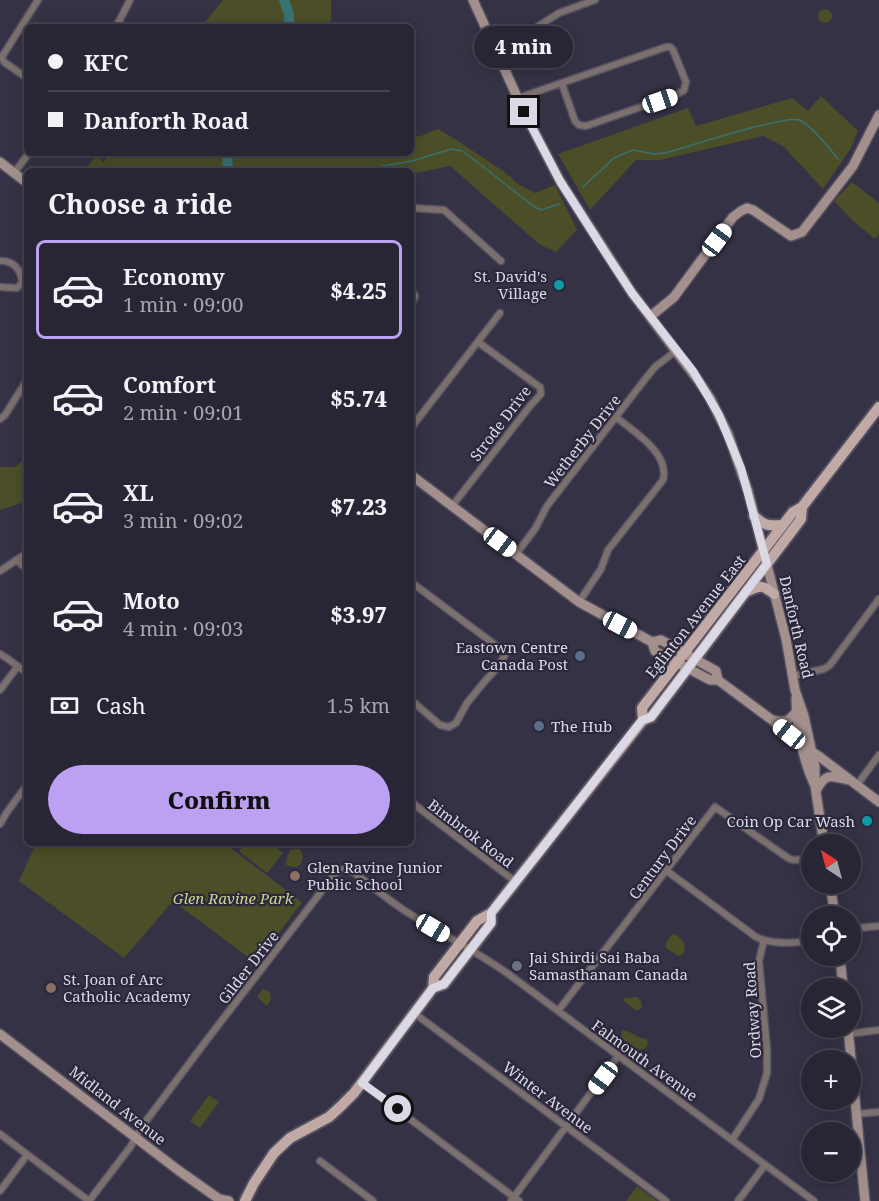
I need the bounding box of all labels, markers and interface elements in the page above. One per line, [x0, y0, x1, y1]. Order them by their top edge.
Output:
callout: 4 min [474, 25, 574, 67]
text: 4 min [495, 33, 552, 60]
text: KFC [84, 47, 129, 77]
car [640, 87, 680, 115]
route end [510, 98, 537, 125]
text: Danforth Road [84, 105, 249, 135]
text: Choose a ride [48, 185, 233, 222]
car [699, 220, 735, 260]
text: Economy [123, 261, 225, 291]
icon: car [51, 263, 105, 317]
place label: St. David's Village [474, 266, 547, 303]
text: $4.25 [330, 275, 387, 305]
marker: St. David's Village [552, 278, 566, 292]
text: 1 min · 09:00 [123, 291, 243, 318]
text: Comfort [123, 369, 216, 399]
icon: car [51, 371, 105, 425]
street label: Strode Drive [465, 381, 535, 465]
text: $5.74 [330, 383, 387, 413]
street label: Wetherby Drive [539, 390, 625, 492]
text: 2 min · 09:01 [123, 399, 243, 426]
text: XL [123, 477, 154, 507]
icon: car [51, 479, 105, 533]
text: $7.23 [330, 491, 387, 521]
text: 3 min · 09:02 [123, 507, 243, 534]
car [480, 524, 520, 560]
street label: Eglinton Avenue East [641, 550, 749, 682]
street label: Danforth Road [775, 574, 819, 680]
text: Moto [123, 585, 180, 615]
icon: car [51, 587, 105, 641]
text: $3.97 [330, 599, 387, 629]
car [600, 609, 640, 641]
text: 4 min · 09:03 [123, 615, 243, 642]
place label: Eastown Centre Canada Post [456, 637, 568, 674]
marker: Eastown Centre Canada Post [573, 649, 587, 663]
icon: cash [48, 689, 81, 722]
text: Cash [96, 690, 146, 720]
text: 1.5 km [327, 692, 390, 719]
place label: The Hub [551, 716, 612, 736]
car [769, 716, 809, 752]
marker: The Hub [532, 719, 546, 733]
button: Confirm [48, 765, 390, 834]
street label: Bimbrok Road [424, 794, 518, 872]
street label: Century Drive [624, 811, 700, 903]
place label: Coin Op Car Wash [727, 811, 855, 831]
marker: Coin Op Car Wash [860, 814, 874, 828]
north arrow [801, 834, 861, 894]
map controls [801, 834, 861, 1182]
place label: Glen Ravine Junior Public School [307, 857, 442, 894]
marker: Glen Ravine Junior Public School [288, 869, 302, 883]
park label: Glen Ravine Park [173, 888, 294, 908]
button: locate [801, 906, 861, 966]
car [413, 911, 453, 945]
street label: Gilder Drive [213, 926, 283, 1008]
place label: Jai Shirdi Sai Baba Samasthanam Canada [528, 947, 688, 984]
marker: Jai Shirdi Sai Baba Samasthanam Canada [510, 959, 524, 973]
street label: Ordway Road [739, 961, 765, 1059]
place label: St. Joan of Arc Catholic Academy [63, 969, 191, 1006]
button: layers [801, 978, 861, 1038]
marker: St. Joan of Arc Catholic Academy [44, 981, 58, 995]
street label: Falmouth Avenue [588, 1015, 702, 1105]
button: + [801, 1050, 861, 1110]
street label: Winter Avenue [499, 1056, 597, 1138]
car [585, 1058, 621, 1098]
street label: Midland Avenue [66, 1061, 170, 1149]
route start [384, 1095, 411, 1122]
button: − [801, 1122, 861, 1182]

